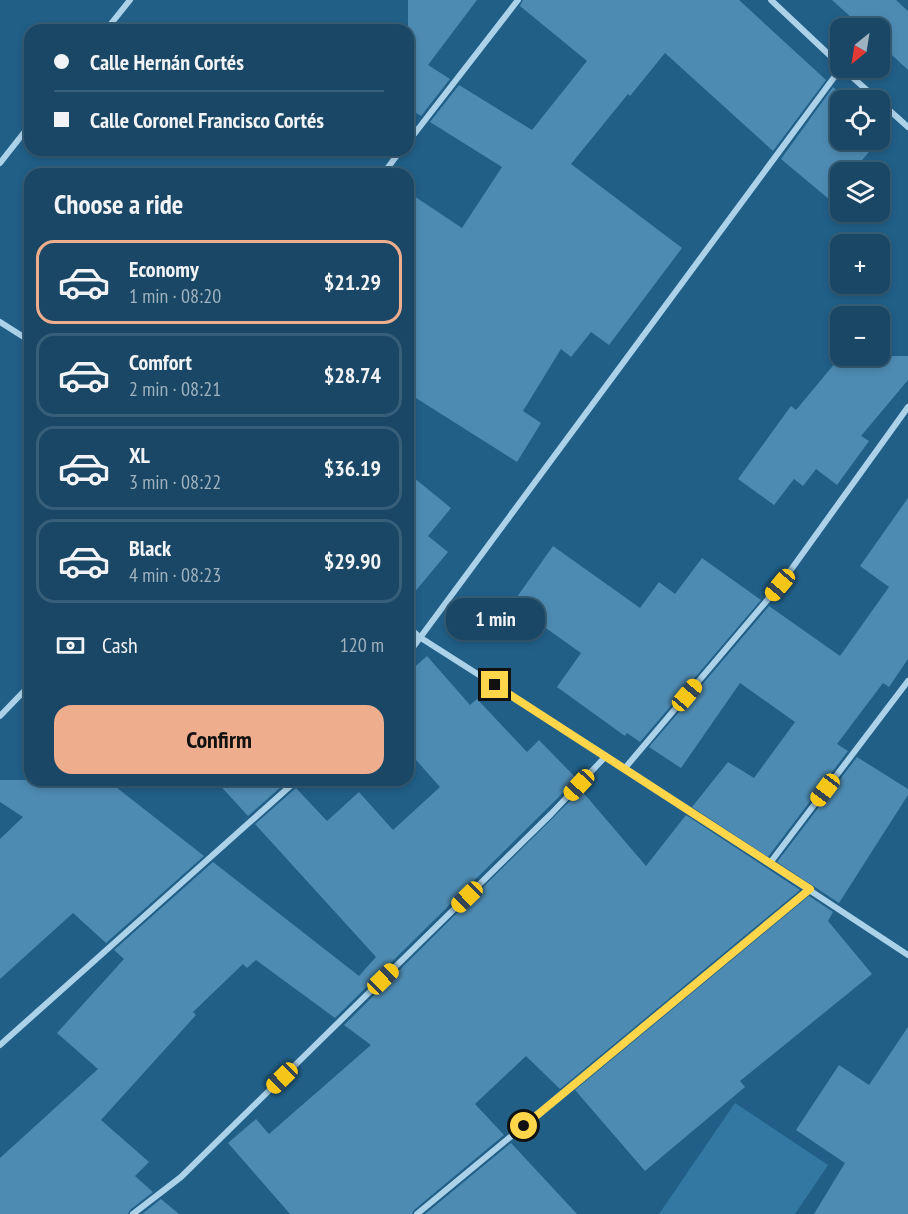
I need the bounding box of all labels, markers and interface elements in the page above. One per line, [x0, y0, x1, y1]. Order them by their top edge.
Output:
north arrow [830, 18, 890, 78]
map controls [830, 18, 890, 366]
text: Calle Hernán Cortés [90, 48, 244, 76]
button: locate [830, 90, 890, 150]
text: Calle Coronel Francisco Cortés [90, 106, 324, 134]
button: layers [830, 162, 890, 222]
text: Choose a ride [54, 187, 183, 221]
button: + [830, 234, 890, 294]
icon: car [57, 255, 111, 309]
text: Economy [129, 255, 199, 283]
text: $21.29 [324, 268, 381, 296]
text: 1 min · 08:20 [129, 283, 221, 309]
button: − [830, 306, 890, 366]
icon: car [57, 348, 111, 402]
text: Comfort [129, 348, 192, 376]
text: $28.74 [324, 361, 381, 389]
text: 2 min · 08:21 [129, 376, 221, 402]
icon: car [57, 441, 111, 495]
text: XL [129, 441, 150, 469]
text: $36.19 [324, 454, 381, 482]
text: 3 min · 08:22 [129, 469, 221, 495]
icon: car [57, 534, 111, 588]
text: Black [129, 534, 171, 562]
text: $29.90 [324, 547, 381, 575]
text: 4 min · 08:23 [129, 562, 221, 588]
car [762, 565, 798, 605]
callout: 1 min [446, 598, 544, 640]
text: 1 min [475, 606, 516, 632]
icon: cash [54, 629, 87, 662]
text: Cash [102, 631, 138, 659]
text: 120 m [340, 632, 384, 658]
route end [481, 671, 508, 698]
car [669, 675, 705, 715]
button: Confirm [54, 705, 384, 774]
car [560, 766, 598, 804]
car [807, 770, 843, 810]
car [448, 878, 486, 916]
car [364, 960, 402, 998]
car [263, 1059, 301, 1097]
route start [510, 1112, 537, 1139]

